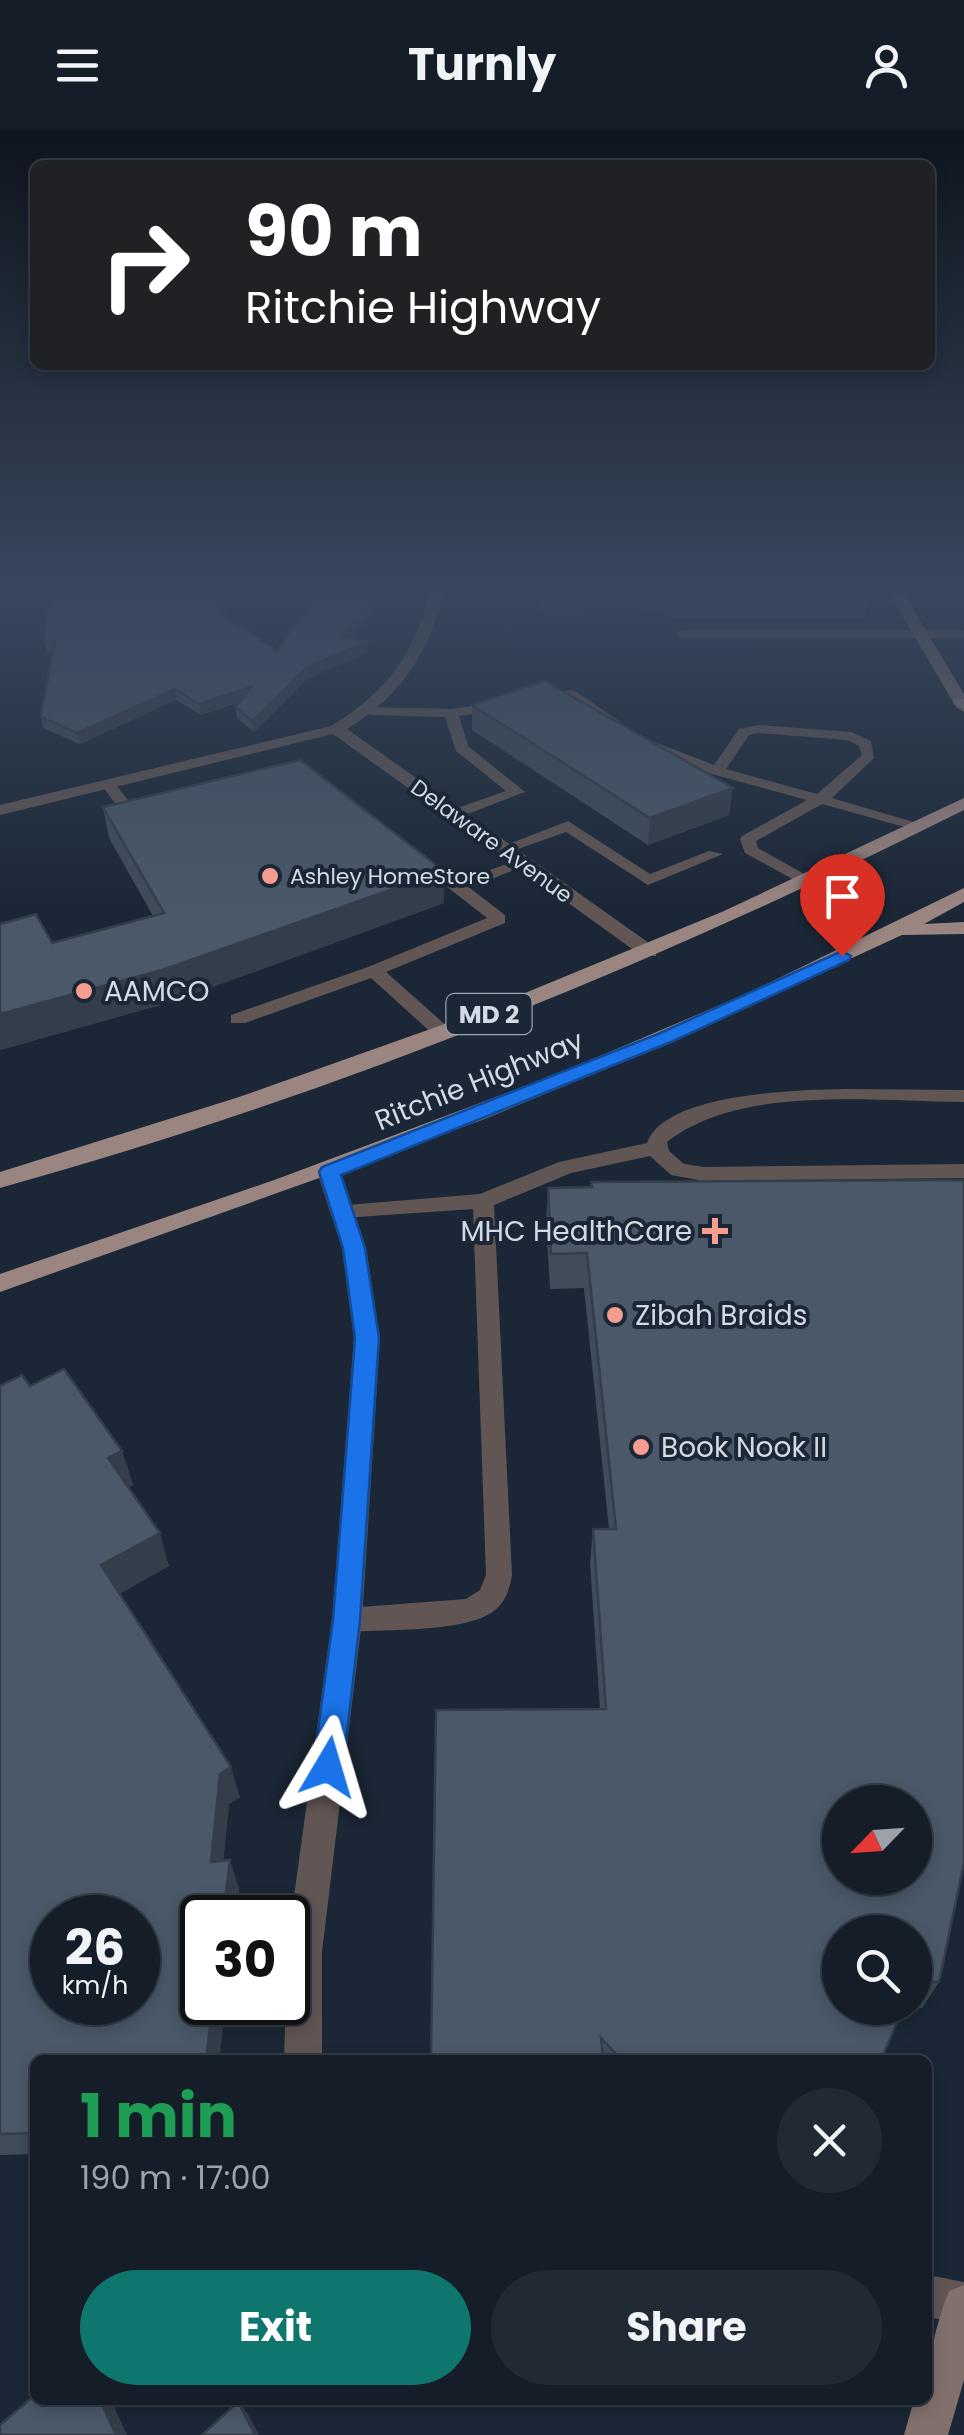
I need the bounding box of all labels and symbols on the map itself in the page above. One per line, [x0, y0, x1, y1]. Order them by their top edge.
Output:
street label: Delaware Avenue [405, 772, 579, 911]
pin [800, 854, 885, 957]
place label: Ashley HomeStore [290, 861, 490, 892]
marker: Ashley HomeStore [259, 865, 281, 887]
place label: AAMCO [104, 972, 209, 1011]
marker: AAMCO [73, 980, 95, 1002]
road number: MD 2 [446, 994, 532, 1034]
street label: Ritchie Highway [369, 1021, 589, 1140]
place label: MHC HealthCare [460, 1212, 692, 1251]
marker: MHC HealthCare [702, 1218, 728, 1244]
place label: Zibah Braids [635, 1296, 807, 1335]
marker: Zibah Braids [604, 1304, 626, 1326]
place label: Book Nook II [661, 1428, 827, 1467]
marker: Book Nook II [630, 1436, 652, 1458]
position arrow [276, 1715, 380, 1819]
north arrow [822, 1785, 932, 1895]
speed limit sign: 30 [180, 1895, 310, 2025]

